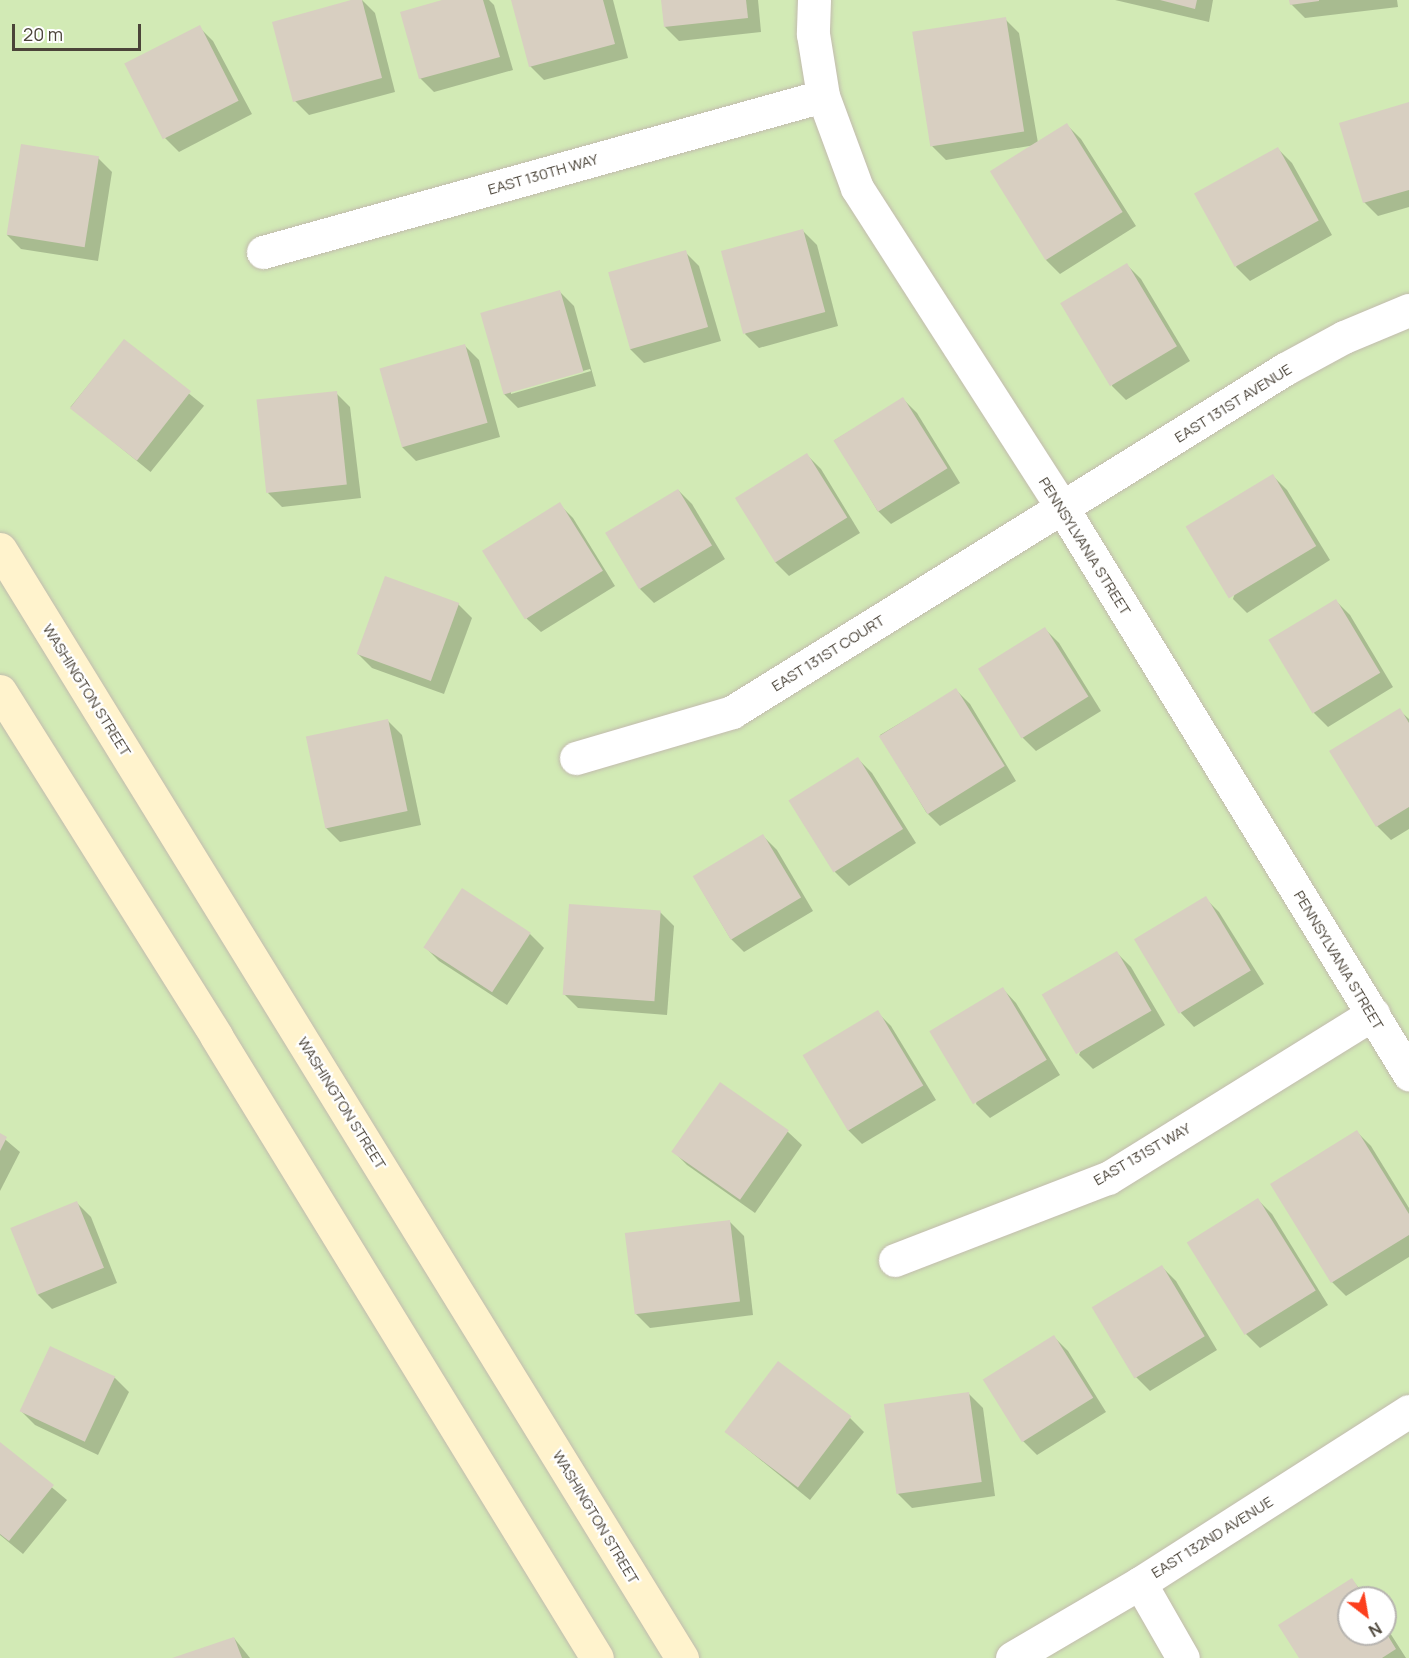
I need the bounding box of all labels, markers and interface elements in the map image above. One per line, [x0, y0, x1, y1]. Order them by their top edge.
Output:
scale bar [15, 12, 144, 50]
text: 20 m [23, 22, 63, 46]
street label: EAST 130TH WAY [486, 150, 600, 198]
street label: EAST 131ST AVENUE [1171, 359, 1295, 447]
street label: PENNSYLVANIA STREET [1035, 474, 1135, 618]
street label: EAST 131ST COURT [768, 611, 888, 695]
street label: WASHINGTON STREET [39, 621, 135, 759]
street label: PENNSYLVANIA STREET [1290, 887, 1388, 1033]
street label: WASHINGTON STREET [294, 1034, 390, 1172]
street label: EAST 131ST WAY [1090, 1119, 1194, 1189]
street label: WASHINGTON STREET [549, 1447, 643, 1587]
street label: EAST 132ND AVENUE [1148, 1492, 1276, 1582]
north arrow [1337, 1586, 1397, 1646]
text: N [1365, 1617, 1386, 1642]

